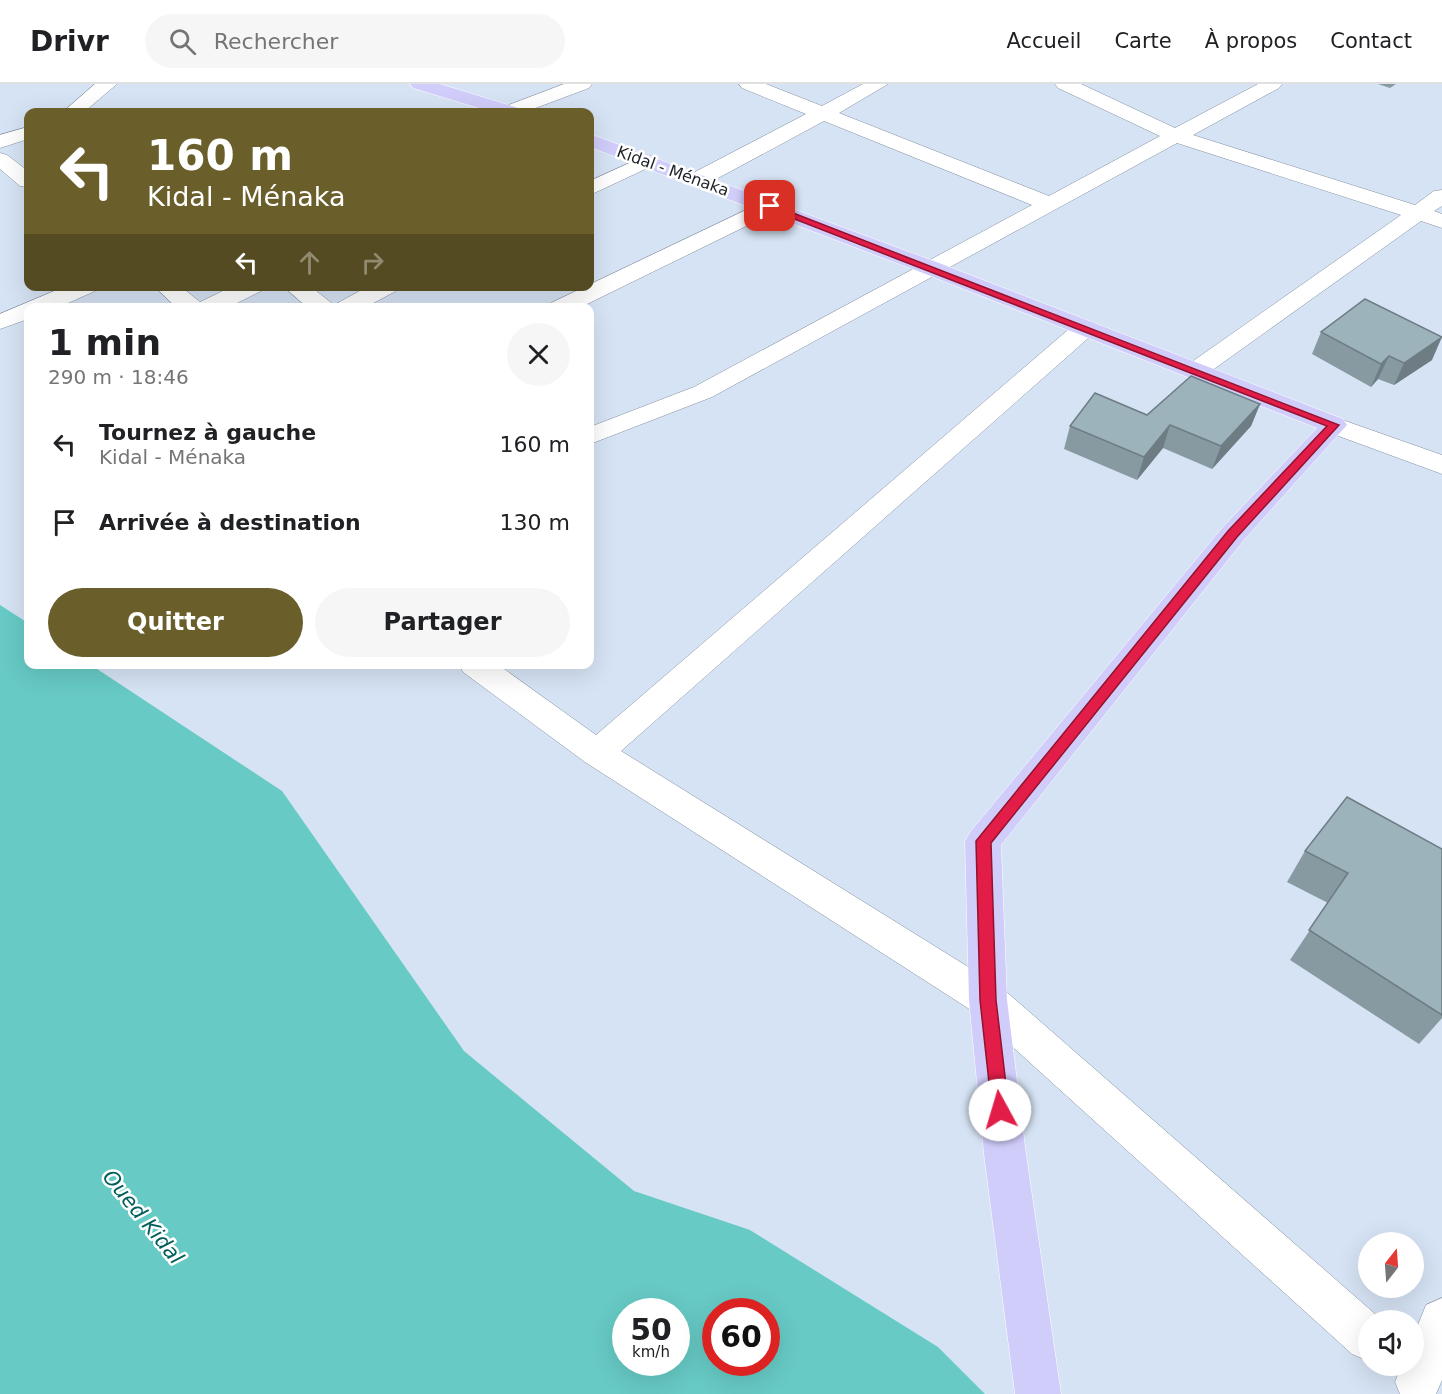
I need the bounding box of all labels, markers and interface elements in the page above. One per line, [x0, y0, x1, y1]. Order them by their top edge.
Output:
search box [145, 14, 565, 68]
text: Drivr [30, 25, 109, 58]
icon: search [166, 25, 199, 58]
text: Rechercher [214, 29, 338, 54]
text: Accueil [1006, 29, 1081, 53]
text: Carte [1114, 29, 1172, 53]
text: À propos [1205, 29, 1297, 53]
text: Contact [1330, 29, 1412, 53]
text: 160 m [147, 131, 293, 180]
icon: left [48, 132, 126, 210]
street label: Kidal - Ménaka [614, 142, 732, 200]
pin [744, 180, 795, 231]
text: Kidal - Ménaka [147, 181, 346, 212]
icon: arrive [753, 189, 786, 222]
icon: left [230, 246, 263, 279]
icon: ahead [293, 246, 326, 279]
icon: right [356, 246, 389, 279]
text: 1 min [48, 322, 161, 363]
button: close [507, 323, 570, 386]
text: 290 m · 18:46 [48, 365, 189, 389]
text: Tournez à gauche [99, 420, 316, 445]
icon: left [48, 428, 81, 461]
text: 160 m [500, 432, 570, 457]
text: Kidal - Ménaka [99, 445, 246, 469]
icon: arrive [48, 506, 81, 539]
text: Arrivée à destination [99, 510, 361, 535]
text: 130 m [500, 510, 570, 535]
button: Quitter [48, 588, 303, 657]
button: Partager [315, 588, 570, 657]
position arrow [968, 1078, 1032, 1142]
water label: Oued Kidal [98, 1165, 188, 1269]
north arrow [1358, 1232, 1424, 1298]
map controls [1358, 1232, 1424, 1376]
speed limit sign: 60 [702, 1298, 780, 1376]
button: sound [1358, 1310, 1424, 1376]
text: 50 [630, 1312, 672, 1347]
text: km/h [632, 1343, 670, 1361]

